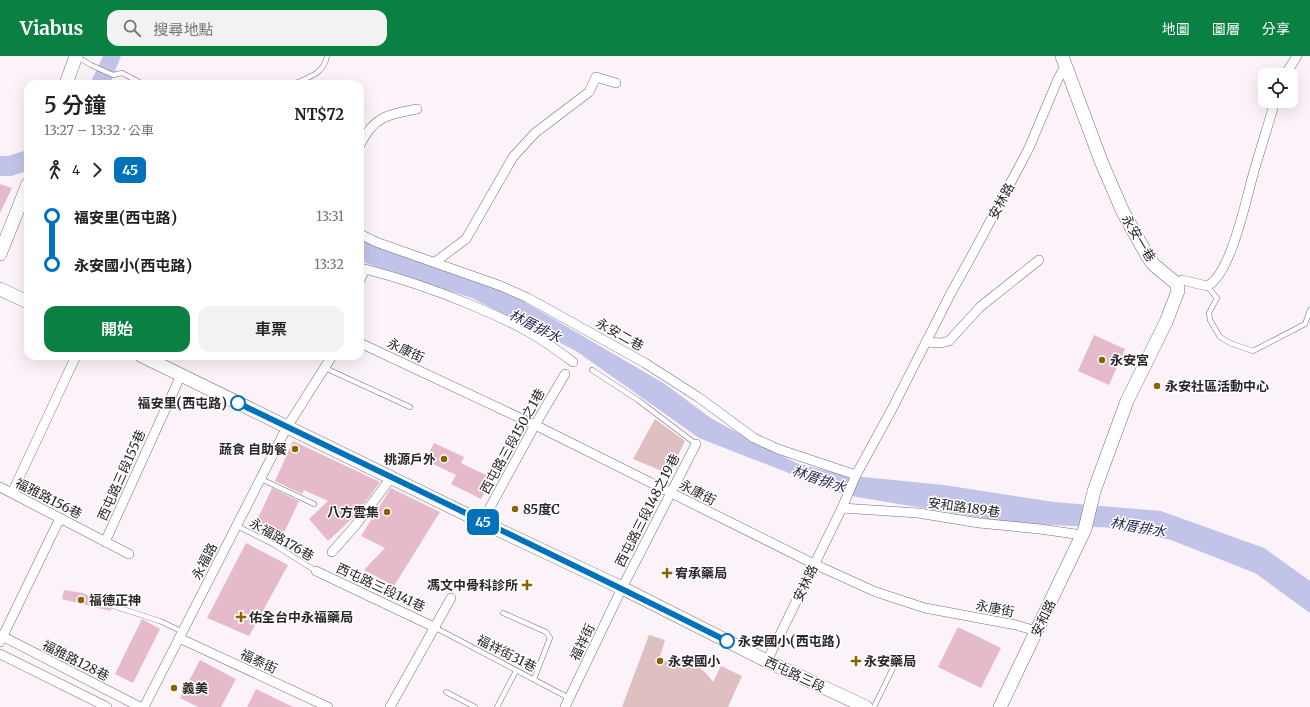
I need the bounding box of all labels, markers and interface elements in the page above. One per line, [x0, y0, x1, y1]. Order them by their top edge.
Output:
search box [107, 10, 387, 46]
text: Viabus [20, 16, 83, 40]
icon: search [121, 17, 143, 39]
text: 搜尋地點 [153, 20, 213, 39]
text: 地圖 [1162, 20, 1190, 38]
text: 圖層 [1212, 20, 1240, 38]
text: 分享 [1262, 20, 1290, 38]
map controls [1258, 68, 1298, 108]
button: locate [1258, 68, 1298, 108]
text: 5 分鐘 [44, 91, 106, 119]
text: NT$72 [294, 105, 344, 124]
text: 13:27 – 13:32 · 公車 [44, 122, 154, 139]
icon: walk [44, 159, 66, 181]
icon: forward [86, 159, 108, 181]
text: 45 [122, 161, 138, 179]
text: 4 [72, 162, 80, 179]
street label: 安林路 [985, 180, 1018, 222]
text: 福安里(西屯路) [74, 208, 177, 227]
text: 13:31 [316, 208, 344, 225]
street label: 永安一巷 [1118, 212, 1159, 265]
text: 永安國小(西屯路) [74, 256, 192, 275]
text: 13:32 [314, 256, 344, 273]
water label: 林厝排水 [506, 305, 565, 347]
button: 開始 [44, 306, 190, 352]
button: 車票 [198, 306, 344, 352]
street label: 永安二巷 [593, 314, 647, 354]
street label: 永康街 [385, 335, 427, 366]
place label: 永安宮 [1110, 352, 1149, 369]
marker: 永安宮 [1097, 355, 1107, 365]
place label: 永安社區活動中心 [1165, 378, 1269, 395]
marker: 永安社區活動中心 [1152, 381, 1162, 391]
street label: 西屯路三段150之1巷 [476, 385, 549, 497]
place label: 福安里(西屯路) [138, 395, 227, 412]
marker: 福安里(西屯路) [230, 395, 246, 411]
street label: 西屯路三段155巷 [94, 427, 149, 523]
place label: 蔬食 自助餐 [219, 441, 287, 458]
marker: 蔬食 自助餐 [290, 444, 300, 454]
place label: 桃源戶外 [384, 451, 436, 468]
street label: 西屯路三段148之19巷 [611, 451, 683, 570]
marker: 桃源戶外 [439, 454, 449, 464]
water label: 林厝排水 [790, 461, 849, 497]
street label: 福雅路156巷 [13, 474, 85, 523]
street label: 永康街 [677, 476, 719, 509]
street label: 安和路189巷 [927, 494, 1001, 521]
place label: 85度C [523, 501, 560, 518]
place label: 八方雲集 [327, 504, 379, 521]
marker: 85度C [510, 504, 520, 514]
marker: 八方雲集 [382, 507, 392, 517]
line badge: 45 [465, 509, 501, 535]
text: 45 [475, 513, 491, 531]
water label: 林厝排水 [1109, 513, 1168, 541]
street label: 永福路176巷 [246, 514, 317, 565]
street label: 永福路 [188, 540, 221, 582]
street label: 西屯路三段141巷 [334, 559, 428, 615]
street label: 安林路 [789, 562, 822, 604]
place label: 宥承藥局 [675, 565, 727, 582]
marker: 宥承藥局 [662, 568, 672, 578]
place label: 馮文中骨科診所 [427, 577, 518, 594]
marker: 馮文中骨科診所 [521, 579, 533, 591]
place label: 福德正神 [89, 592, 141, 609]
marker: 福德正神 [76, 595, 86, 605]
street label: 永康街 [974, 596, 1016, 621]
street label: 安和路 [1027, 597, 1060, 639]
place label: 佑全台中永福藥局 [249, 609, 353, 626]
marker: 佑全台中永福藥局 [236, 612, 246, 622]
street label: 福祥街 [566, 621, 599, 663]
street label: 福祥街31巷 [474, 631, 539, 676]
marker: 永安國小(西屯路) [719, 633, 735, 649]
place label: 永安國小(西屯路) [738, 633, 840, 650]
street label: 福雅路128巷 [39, 636, 112, 685]
street label: 福泰街 [238, 646, 280, 677]
place label: 永安國小 [668, 653, 721, 670]
street label: 西屯路三段 [762, 653, 828, 696]
place label: 永安藥局 [864, 653, 916, 670]
marker: 永安國小 [655, 656, 665, 666]
marker: 永安藥局 [851, 656, 861, 666]
place label: 義美 [182, 680, 208, 697]
marker: 義美 [169, 683, 179, 693]

